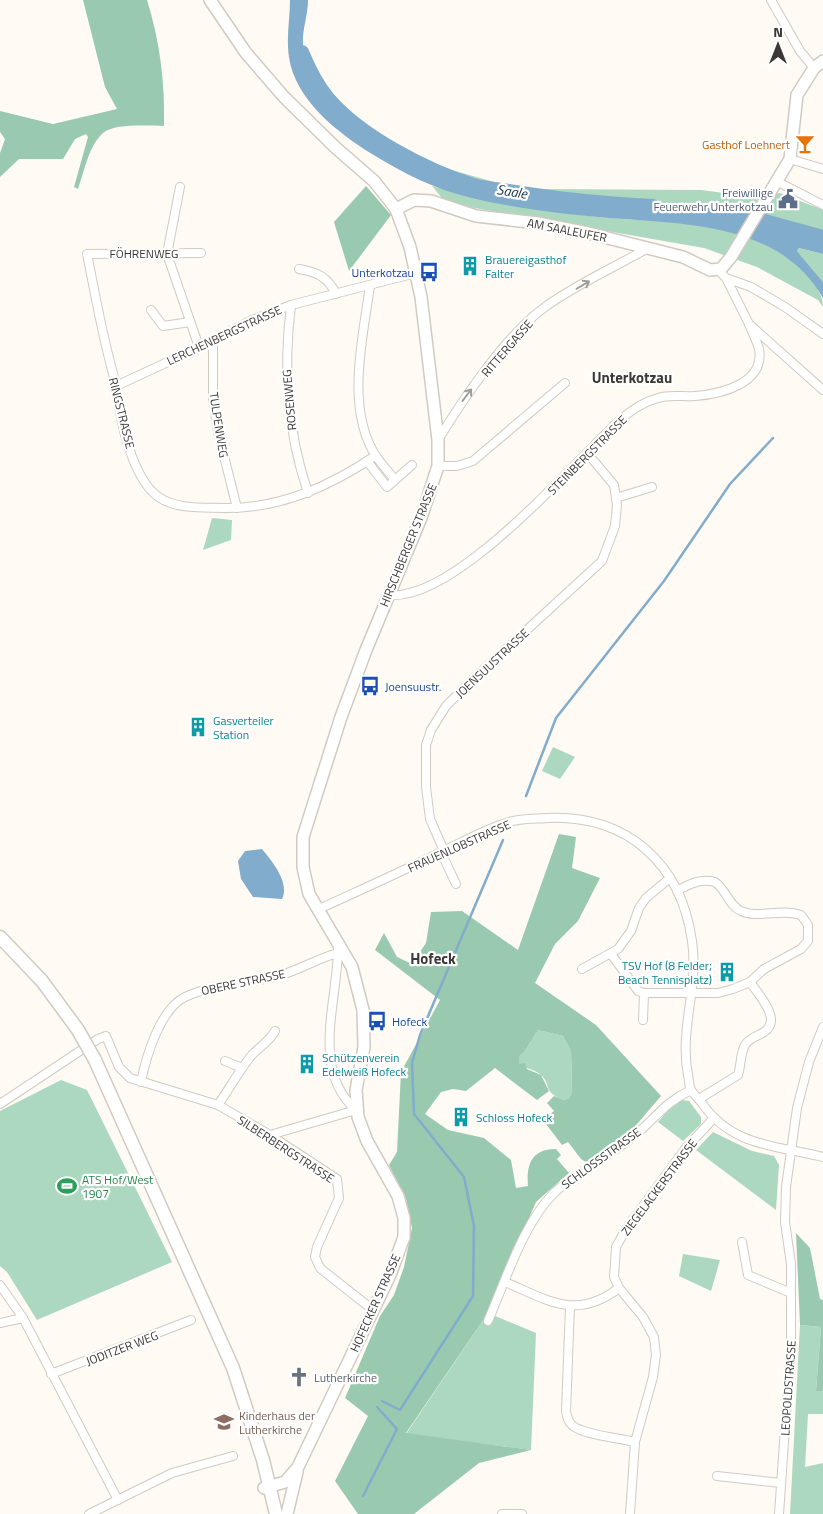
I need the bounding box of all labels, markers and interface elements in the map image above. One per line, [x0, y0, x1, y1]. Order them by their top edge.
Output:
north arrow [753, 20, 803, 70]
text: N [773, 21, 783, 42]
bar icon: Gasthof Loehnert [794, 133, 816, 155]
place label: Gasthof Loehnert [702, 135, 791, 154]
water label: Saale [495, 178, 530, 204]
place label: Freiwillige Feuerwehr Unterkotzau [653, 183, 773, 216]
public building icon: Freiwillige Feuerwehr Unterkotzau [777, 188, 799, 210]
street label: AM SAALEUFER [525, 213, 609, 247]
street label: FÖHRENWEG [110, 244, 178, 263]
place label: Brauereigasthof Falter [485, 250, 566, 283]
building icon: Brauereigasthof Falter [459, 255, 481, 277]
bus stop icon: Unterkotzau [418, 261, 440, 283]
place label: Unterkotzau [352, 263, 414, 282]
one-way arrow [576, 279, 590, 289]
street label: LERCHENBERGSTRASSE [163, 300, 285, 370]
street label: RITTERGASSE [477, 315, 538, 381]
district label: Unterkotzau [592, 366, 672, 389]
street label: ROSENWEG [277, 369, 301, 431]
street label: RINGSTRASSE [104, 375, 140, 451]
one-way arrow [462, 389, 473, 402]
street label: TULPENWEG [204, 391, 234, 459]
street label: STEINBERGSTRASSE [543, 410, 632, 499]
street label: HIRSCHBERGER STRASSE [374, 480, 442, 610]
street label: JOENSUUSTRASSE [451, 623, 533, 702]
bus stop icon: Joensuustr. [359, 675, 381, 697]
place label: Joensuustr. [385, 677, 441, 696]
place label: Gasverteiler Station [213, 711, 274, 744]
building icon: Gasverteiler Station [187, 716, 209, 738]
street label: FRAUENLOBSTRASSE [405, 815, 514, 877]
district label: Hofeck [410, 947, 456, 970]
place label: TSV Hof (8 Felder; Beach Tennisplatz) [618, 956, 712, 989]
building icon: TSV Hof (8 Felder; Beach Tennisplatz) [716, 961, 738, 983]
street label: OBERE STRASSE [199, 964, 287, 1000]
bus stop icon: Hofeck [366, 1010, 388, 1032]
place label: Hofeck [392, 1012, 428, 1031]
place label: Schützenverein Edelweiß Hofeck [322, 1048, 407, 1081]
building icon: Schützenverein Edelweiß Hofeck [296, 1053, 318, 1075]
building icon: Schloss Hofeck [450, 1106, 472, 1128]
place label: Schloss Hofeck [476, 1108, 553, 1127]
street label: SILBERBERGSTRASSE [234, 1110, 339, 1188]
street label: SCHLOSSSTRASSE [557, 1122, 645, 1193]
street label: ZIEGELACKERSTRASSE [616, 1134, 702, 1239]
place label: ATS Hof/West 1907 [82, 1170, 154, 1203]
sports icon: ATS Hof/West 1907 [56, 1175, 78, 1197]
street label: HOFECKER STRASSE [345, 1251, 405, 1355]
street label: JODITZER WEG [83, 1326, 161, 1370]
street label: LEOPOLDSTRASSE [775, 1339, 801, 1436]
church icon: Lutherkirche [288, 1366, 310, 1388]
place label: Lutherkirche [314, 1368, 377, 1387]
place label: Kinderhaus der Lutherkirche [239, 1406, 315, 1439]
school or university icon: Kinderhaus der Lutherkirche [213, 1411, 235, 1433]

